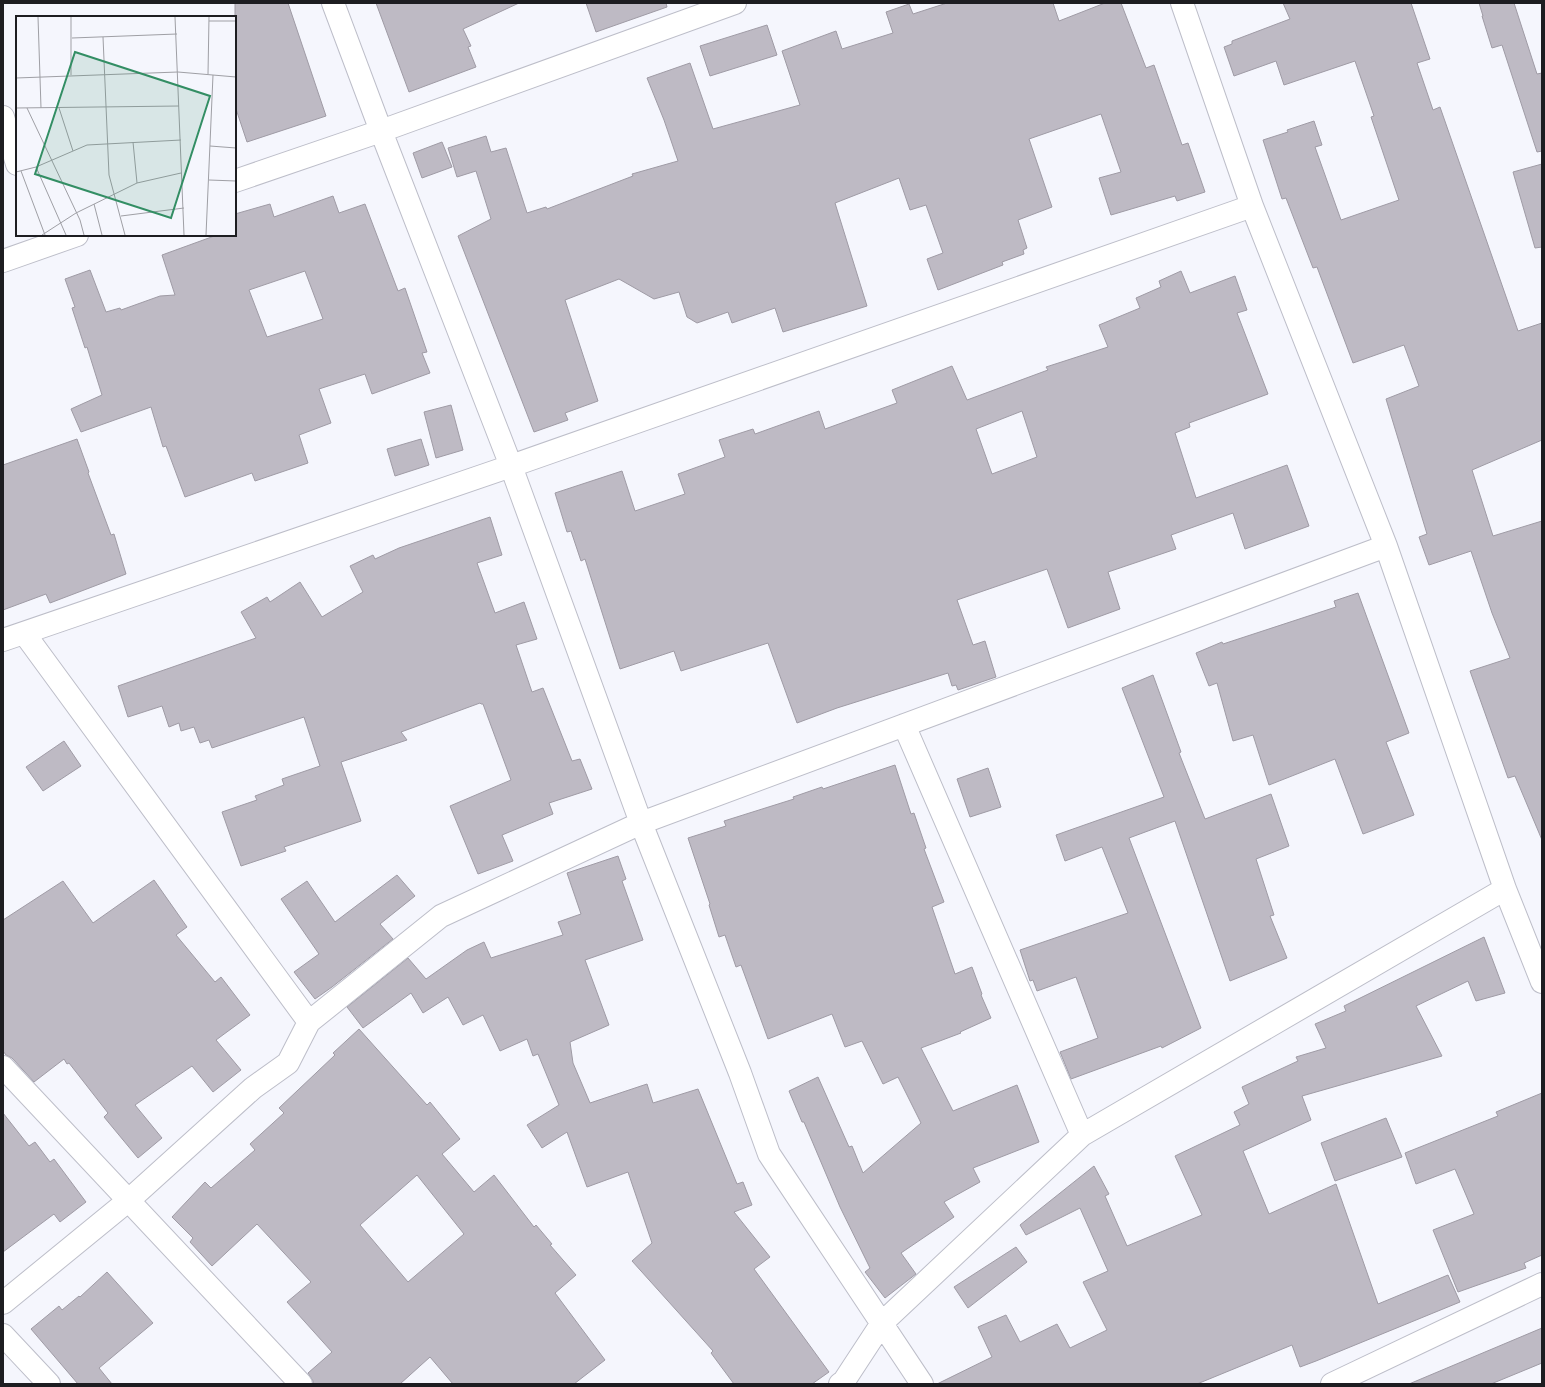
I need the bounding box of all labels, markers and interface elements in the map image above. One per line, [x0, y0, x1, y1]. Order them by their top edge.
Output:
inset map [16, 16, 236, 236]

